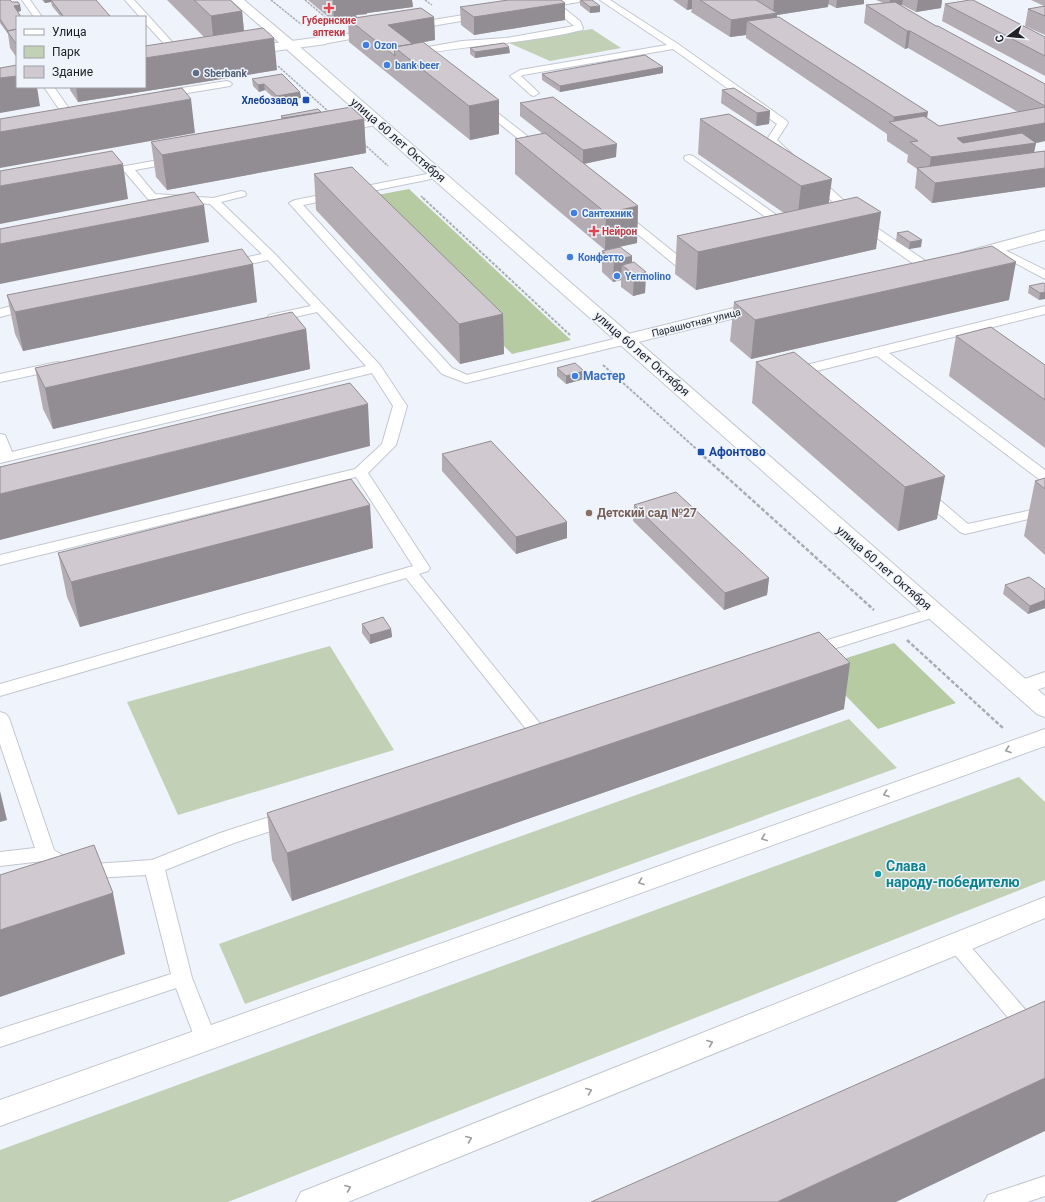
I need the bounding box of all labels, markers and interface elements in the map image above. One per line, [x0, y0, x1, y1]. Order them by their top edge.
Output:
marker: Губернские аптеки [324, 3, 334, 13]
place label: Губернские аптеки [302, 15, 357, 38]
legend [16, 16, 146, 88]
north arrow [989, 16, 1029, 56]
text: Улица [52, 25, 87, 39]
text: С [993, 33, 1007, 44]
marker: Ozon [361, 40, 371, 50]
place label: Ozon [374, 40, 398, 51]
text: Парк [52, 45, 81, 59]
marker: bank beer [382, 60, 392, 70]
place label: bank beer [395, 60, 440, 71]
text: Здание [52, 65, 93, 79]
marker: Sberbank [191, 68, 201, 78]
place label: Sberbank [204, 68, 247, 79]
place label: Хлебозавод [241, 95, 299, 106]
marker: Хлебозавод [301, 95, 311, 105]
street label: улица 60 лет Октября [348, 95, 448, 185]
marker: Сантехник [569, 208, 579, 218]
place label: Сантехник [582, 208, 632, 219]
marker: Нейрон [589, 226, 599, 236]
place label: Нейрон [602, 226, 637, 237]
marker: Конфетто [565, 252, 575, 262]
place label: Конфетто [578, 252, 624, 263]
marker: Yermolino [612, 271, 622, 281]
place label: Yermolino [625, 271, 671, 282]
street label: Парашютная улица [650, 306, 742, 339]
street label: улица 60 лет Октября [592, 309, 692, 399]
place label: Мастер [583, 369, 625, 383]
marker: Мастер [570, 371, 580, 381]
place label: Афонтово [709, 445, 766, 459]
marker: Афонтово [696, 447, 706, 457]
place label: Детский сад №27 [597, 506, 697, 520]
marker: Детский сад №27 [584, 508, 594, 518]
street label: улица 60 лет Октября [834, 523, 934, 613]
one-way arrow [1005, 745, 1012, 754]
one-way arrow [883, 789, 890, 798]
one-way arrow [760, 833, 767, 841]
place label: Слава народу-победителю [886, 858, 1020, 890]
marker: Слава народу-победителю [873, 869, 883, 879]
one-way arrow [638, 877, 645, 885]
one-way arrow [706, 1040, 714, 1048]
one-way arrow [586, 1088, 593, 1096]
one-way arrow [465, 1136, 472, 1144]
one-way arrow [344, 1184, 351, 1192]

